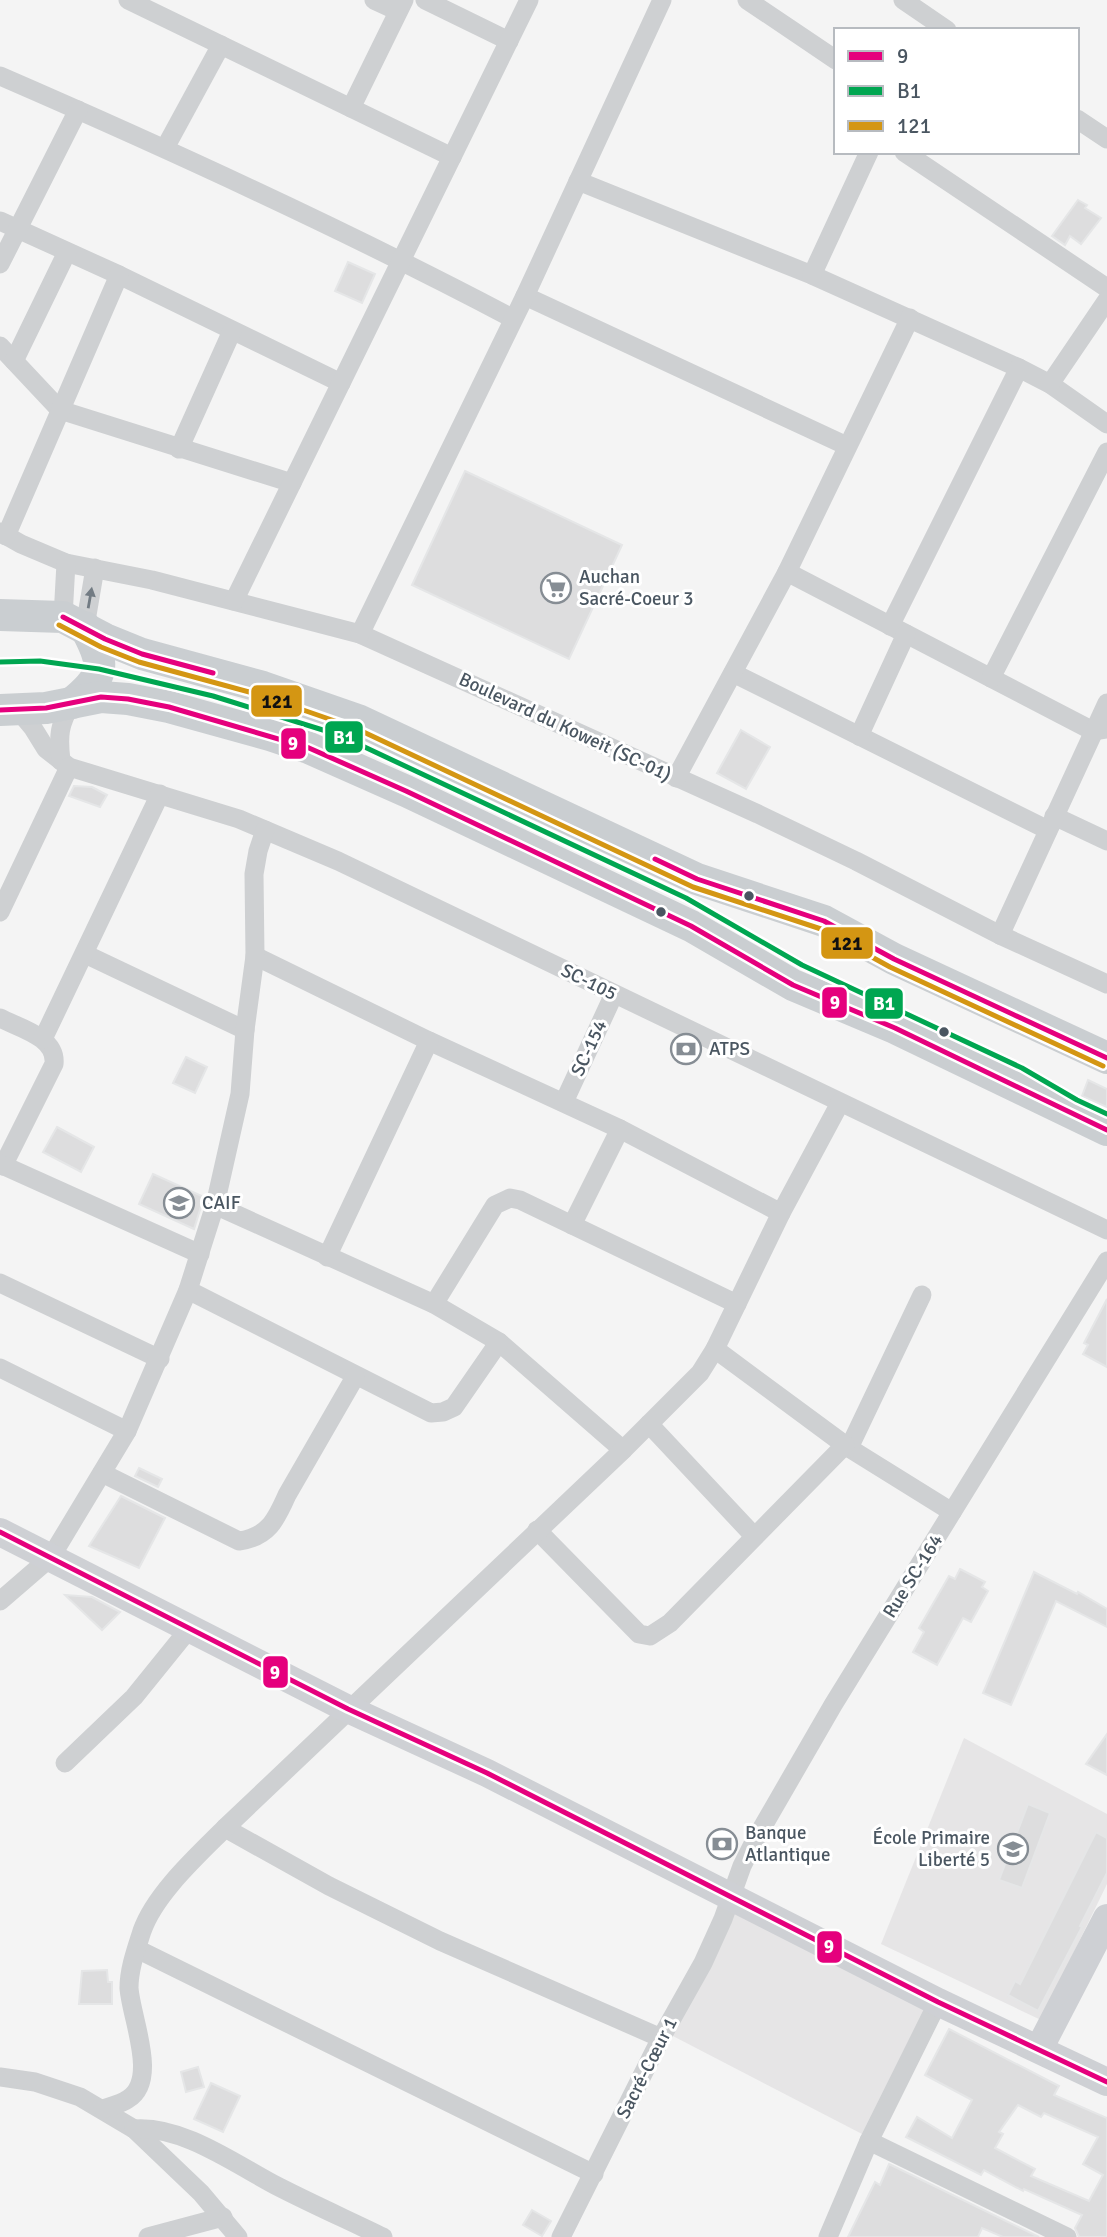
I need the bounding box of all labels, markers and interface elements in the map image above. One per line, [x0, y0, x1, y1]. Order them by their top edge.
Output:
legend [834, 28, 1079, 154]
text: 9 [897, 43, 908, 69]
text: B1 [897, 78, 921, 104]
text: 121 [897, 113, 931, 139]
place label: Auchan Sacré-Coeur 3 [579, 565, 693, 611]
supermarket icon: Auchan Sacré-Coeur 3 [539, 571, 573, 605]
one-way arrow [85, 587, 96, 609]
street label: Boulevard du Koweit (SC-01) [455, 667, 675, 787]
line badge: 121 [250, 684, 303, 718]
text: 121 [262, 690, 292, 714]
line badge: B1 [324, 720, 364, 754]
text: B1 [333, 726, 355, 750]
line badge: 9 [280, 727, 307, 760]
text: 9 [288, 732, 298, 756]
unlabelled marker [742, 889, 756, 903]
unlabelled marker [654, 905, 668, 919]
line badge: 121 [820, 926, 874, 960]
text: 121 [832, 932, 862, 956]
street label: SC-105 [557, 958, 621, 1006]
line badge: 9 [821, 986, 848, 1019]
line badge: B1 [864, 987, 904, 1020]
text: 9 [830, 991, 840, 1015]
text: B1 [873, 992, 895, 1016]
street label: SC-154 [566, 1016, 612, 1080]
unlabelled marker [937, 1025, 951, 1039]
bank icon: ATPS [669, 1032, 703, 1066]
place label: ATPS [709, 1037, 750, 1061]
school or university icon: CAIF [162, 1186, 196, 1220]
place label: CAIF [202, 1191, 241, 1215]
street label: Rue SC-164 [878, 1530, 948, 1622]
line badge: 9 [262, 1655, 289, 1689]
text: 9 [270, 1661, 280, 1685]
place label: Banque Atlantique [745, 1821, 830, 1867]
place label: École Primaire Liberté 5 [873, 1826, 990, 1872]
bank icon: Banque Atlantique [705, 1827, 739, 1861]
school or university icon: École Primaire Liberté 5 [996, 1832, 1030, 1866]
line badge: 9 [816, 1930, 843, 1964]
text: 9 [824, 1935, 834, 1959]
street label: Sacré-Cœur 1 [611, 2013, 683, 2123]

